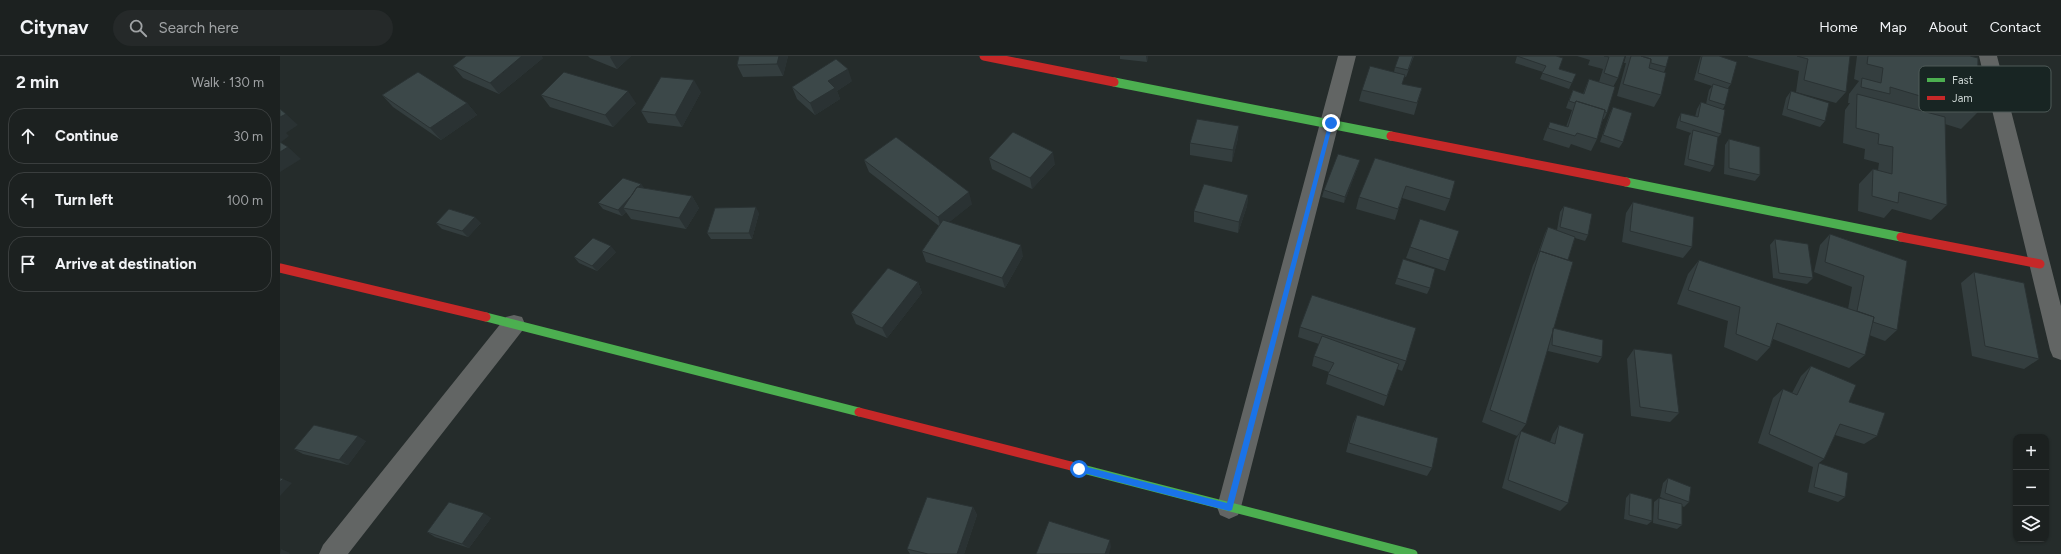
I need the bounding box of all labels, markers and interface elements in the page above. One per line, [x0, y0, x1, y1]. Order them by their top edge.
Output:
search box [113, 10, 393, 46]
text: Citynav [20, 16, 89, 39]
icon: search [127, 17, 149, 39]
text: Search here [159, 19, 239, 37]
text: Home [1819, 19, 1858, 36]
text: Map [1880, 19, 1907, 36]
text: About [1929, 19, 1968, 36]
text: Contact [1990, 19, 2041, 36]
legend [1919, 66, 2051, 112]
text: 2 min [16, 72, 59, 92]
text: Fast [1952, 74, 1973, 87]
text: Walk · 130 m [191, 75, 264, 90]
text: Jam [1952, 92, 1973, 105]
route end [1322, 114, 1340, 132]
icon: ahead [17, 125, 39, 147]
text: Continue [55, 127, 118, 145]
text: 30 m [233, 129, 263, 144]
icon: left [17, 189, 39, 211]
text: Turn left [55, 191, 113, 209]
text: 100 m [227, 193, 263, 208]
icon: arrive [17, 253, 39, 275]
text: Arrive at destination [55, 255, 196, 273]
map controls [2013, 434, 2049, 542]
button: + [2013, 434, 2049, 470]
route start [1070, 460, 1088, 478]
button: − [2013, 470, 2049, 506]
button: layers [2013, 506, 2049, 542]

